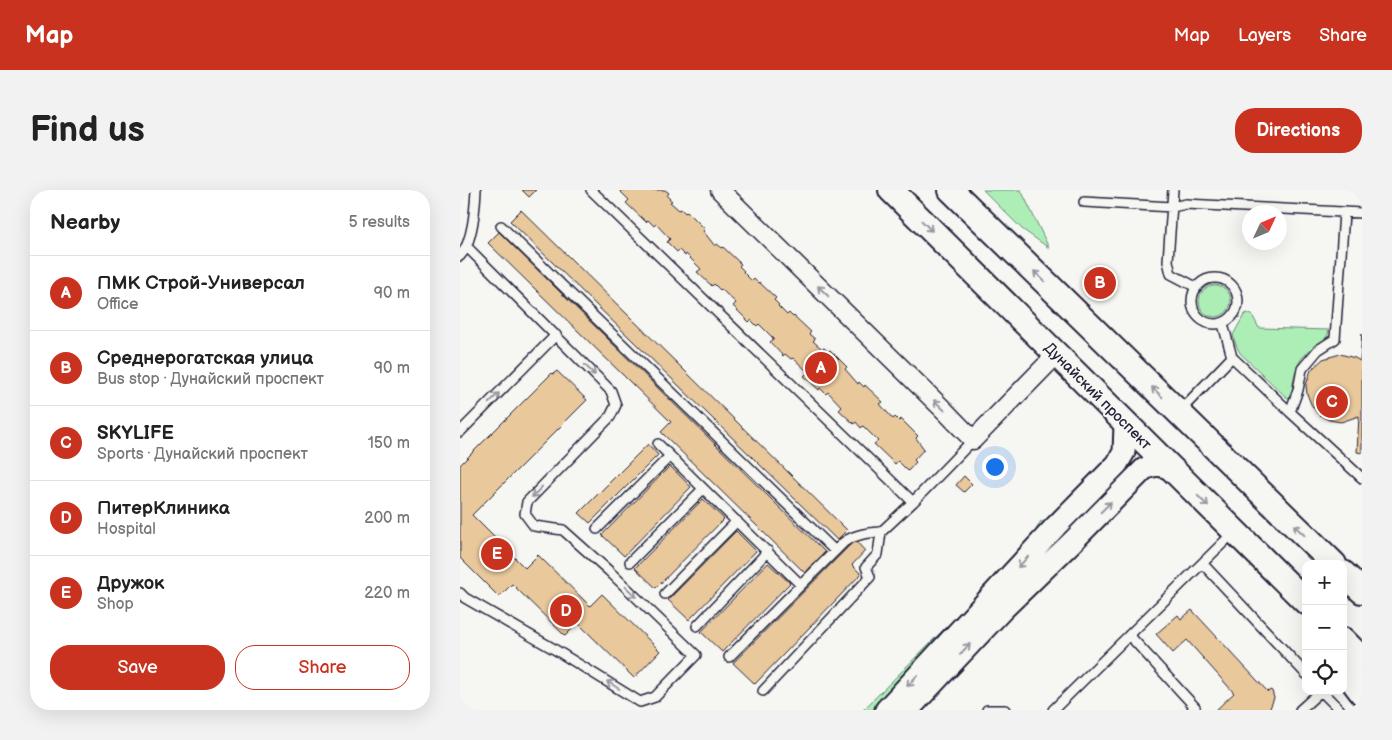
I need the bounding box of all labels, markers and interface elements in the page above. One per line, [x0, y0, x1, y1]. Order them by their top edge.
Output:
text: Map [25, 21, 73, 50]
text: Map [1174, 25, 1210, 46]
text: Layers [1238, 25, 1291, 46]
text: Share [1319, 25, 1367, 46]
button: Directions [1235, 108, 1362, 153]
text: Find us [30, 109, 145, 152]
north arrow [1242, 205, 1287, 250]
text: Nearby [50, 210, 120, 235]
text: 5 results [348, 213, 410, 232]
one-way arrow [921, 220, 933, 233]
pin: B [1084, 264, 1116, 302]
one-way arrow [1033, 270, 1046, 282]
text: ПМК Строй-Универсал [97, 272, 305, 295]
text: A [61, 284, 71, 303]
text: 90 m [374, 284, 410, 303]
one-way arrow [817, 285, 829, 297]
text: Office [97, 295, 139, 314]
street label: Дунайский проспект [1040, 339, 1155, 454]
text: Среднерогатская улица [97, 347, 313, 370]
pin: A [805, 349, 837, 387]
text: B [60, 359, 72, 378]
text: 90 m [374, 359, 410, 378]
one-way arrow [584, 364, 596, 376]
text: Bus stop · Дунайский проспект [97, 370, 324, 389]
pin: C [1316, 383, 1348, 421]
one-way arrow [1152, 386, 1164, 398]
one-way arrow [488, 392, 501, 404]
one-way arrow [933, 399, 945, 411]
text: SKYLIFE [97, 422, 174, 445]
text: C [60, 434, 72, 453]
text: 150 m [368, 434, 410, 453]
text: Sports · Дунайский проспект [97, 445, 308, 464]
your location [982, 454, 1008, 480]
one-way arrow [531, 486, 543, 498]
one-way arrow [1197, 494, 1209, 507]
text: ПитерКлиника [97, 497, 230, 520]
one-way arrow [1100, 501, 1112, 513]
text: D [60, 509, 72, 528]
text: 200 m [364, 509, 410, 528]
text: Hospital [97, 520, 156, 539]
one-way arrow [1292, 524, 1305, 536]
pin: E [481, 535, 513, 573]
one-way arrow [1017, 555, 1029, 568]
map controls [1302, 560, 1347, 695]
button: + [1302, 560, 1347, 605]
text: Дружок [97, 572, 164, 595]
text: E [61, 584, 71, 603]
text: 220 m [364, 584, 410, 603]
one-way arrow [625, 586, 638, 598]
pin: D [550, 592, 582, 630]
text: Shop [97, 595, 134, 614]
button: − [1302, 605, 1347, 650]
one-way arrow [959, 642, 971, 655]
button: Save [50, 645, 225, 690]
button: Share [235, 645, 410, 690]
button: locate [1302, 650, 1347, 695]
one-way arrow [906, 674, 918, 687]
one-way arrow [606, 680, 620, 690]

